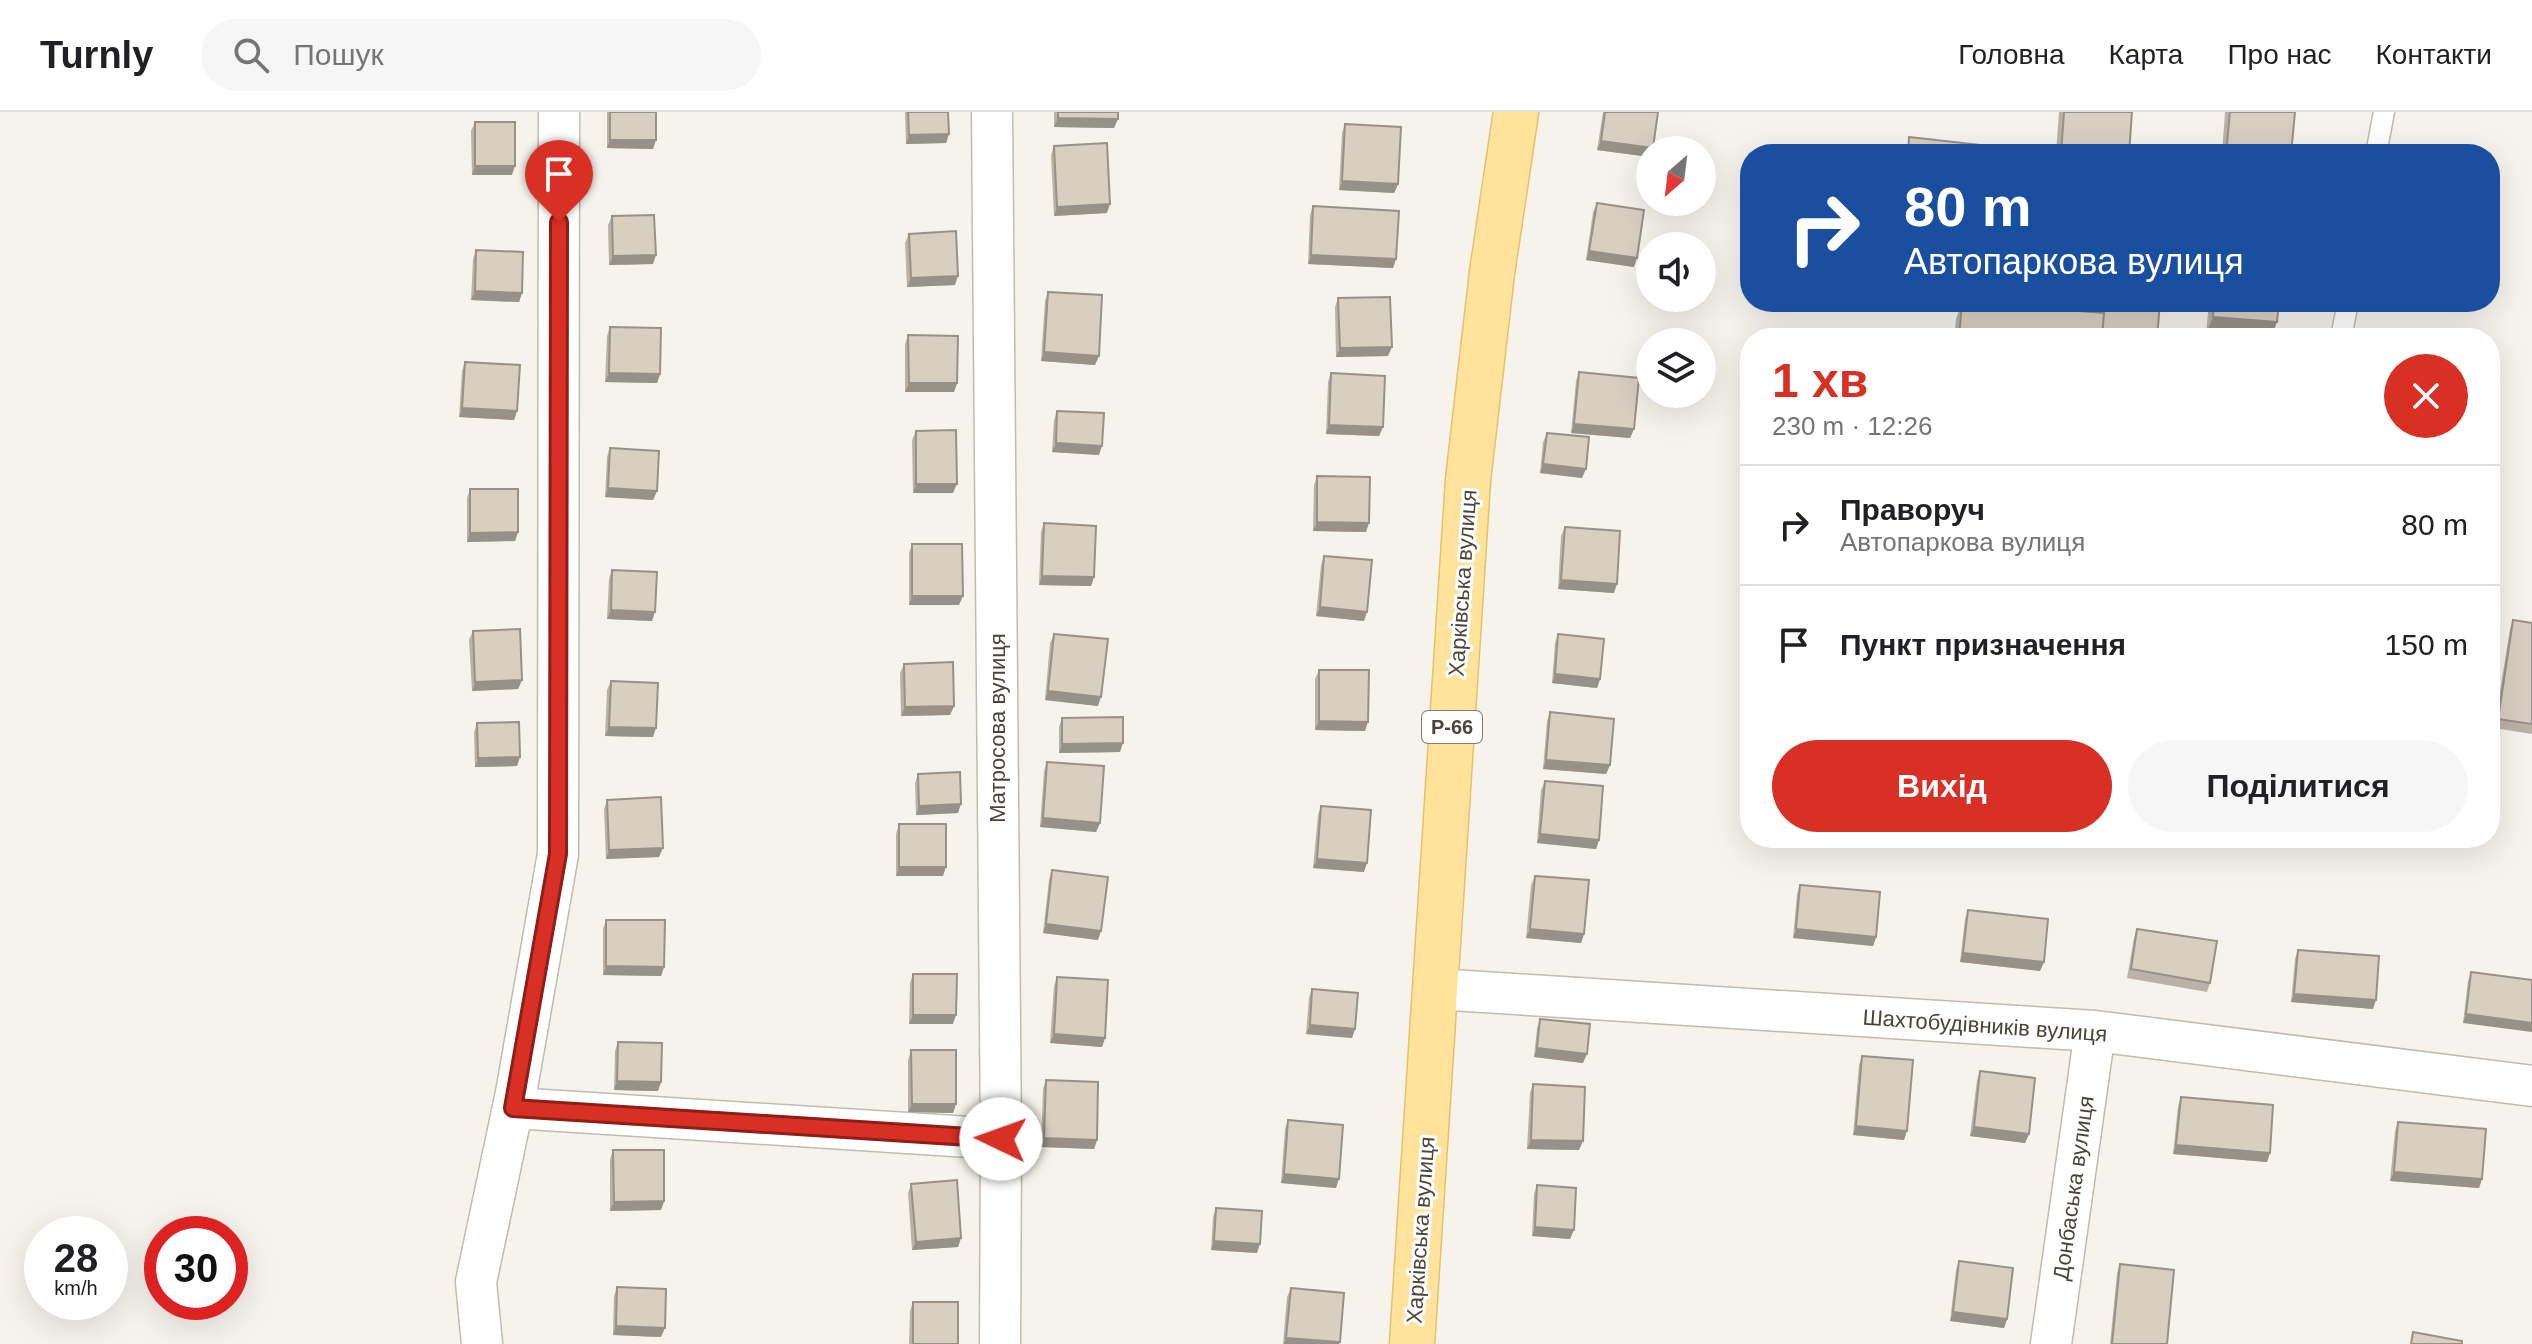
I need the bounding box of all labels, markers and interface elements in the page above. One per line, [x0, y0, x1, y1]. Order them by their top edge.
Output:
search box [201, 19, 761, 91]
icon: search [229, 33, 273, 77]
text: Turnly [40, 34, 153, 76]
text: Пошук [293, 38, 384, 71]
text: Головна [1958, 39, 2065, 70]
text: Карта [2109, 39, 2183, 70]
text: Про нас [2227, 39, 2332, 70]
text: Контакти [2376, 39, 2492, 70]
north arrow [1636, 136, 1716, 216]
map controls [1636, 136, 1716, 408]
pin [525, 140, 593, 222]
icon: arrive [537, 152, 581, 196]
text: 80 m [1904, 175, 2032, 238]
icon: right [1772, 176, 1876, 280]
button: sound [1636, 232, 1716, 312]
text: Автопаркова вулиця [1904, 241, 2244, 282]
button: layers [1636, 328, 1716, 408]
text: 1 хв [1772, 354, 1868, 407]
button: close [2384, 354, 2468, 438]
text: 230 m · 12:26 [1772, 411, 1932, 441]
street label: Харківська вулиця [1443, 489, 1482, 677]
text: Праворуч [1840, 493, 1985, 526]
icon: right [1772, 503, 1816, 547]
text: 80 m [2401, 508, 2468, 541]
text: Автопаркова вулиця [1840, 527, 2085, 557]
icon: arrive [1772, 623, 1816, 667]
text: Пункт призначення [1840, 628, 2126, 661]
text: 150 m [2385, 628, 2468, 661]
street label: Матросова вулиця [985, 633, 1010, 823]
road number: Р-66 [1422, 711, 1482, 743]
button: Вихід [1772, 740, 2112, 832]
button: Поділитися [2128, 740, 2468, 832]
street label: Шахтобудівників вулиця [1862, 1004, 2108, 1047]
street label: Донбаська вулиця [2048, 1094, 2099, 1282]
position arrow [959, 1097, 1043, 1181]
street label: Харківська вулиця [1401, 1136, 1440, 1324]
speed limit sign: 30 [144, 1216, 248, 1320]
text: 28 [54, 1236, 98, 1280]
text: km/h [54, 1277, 98, 1299]

